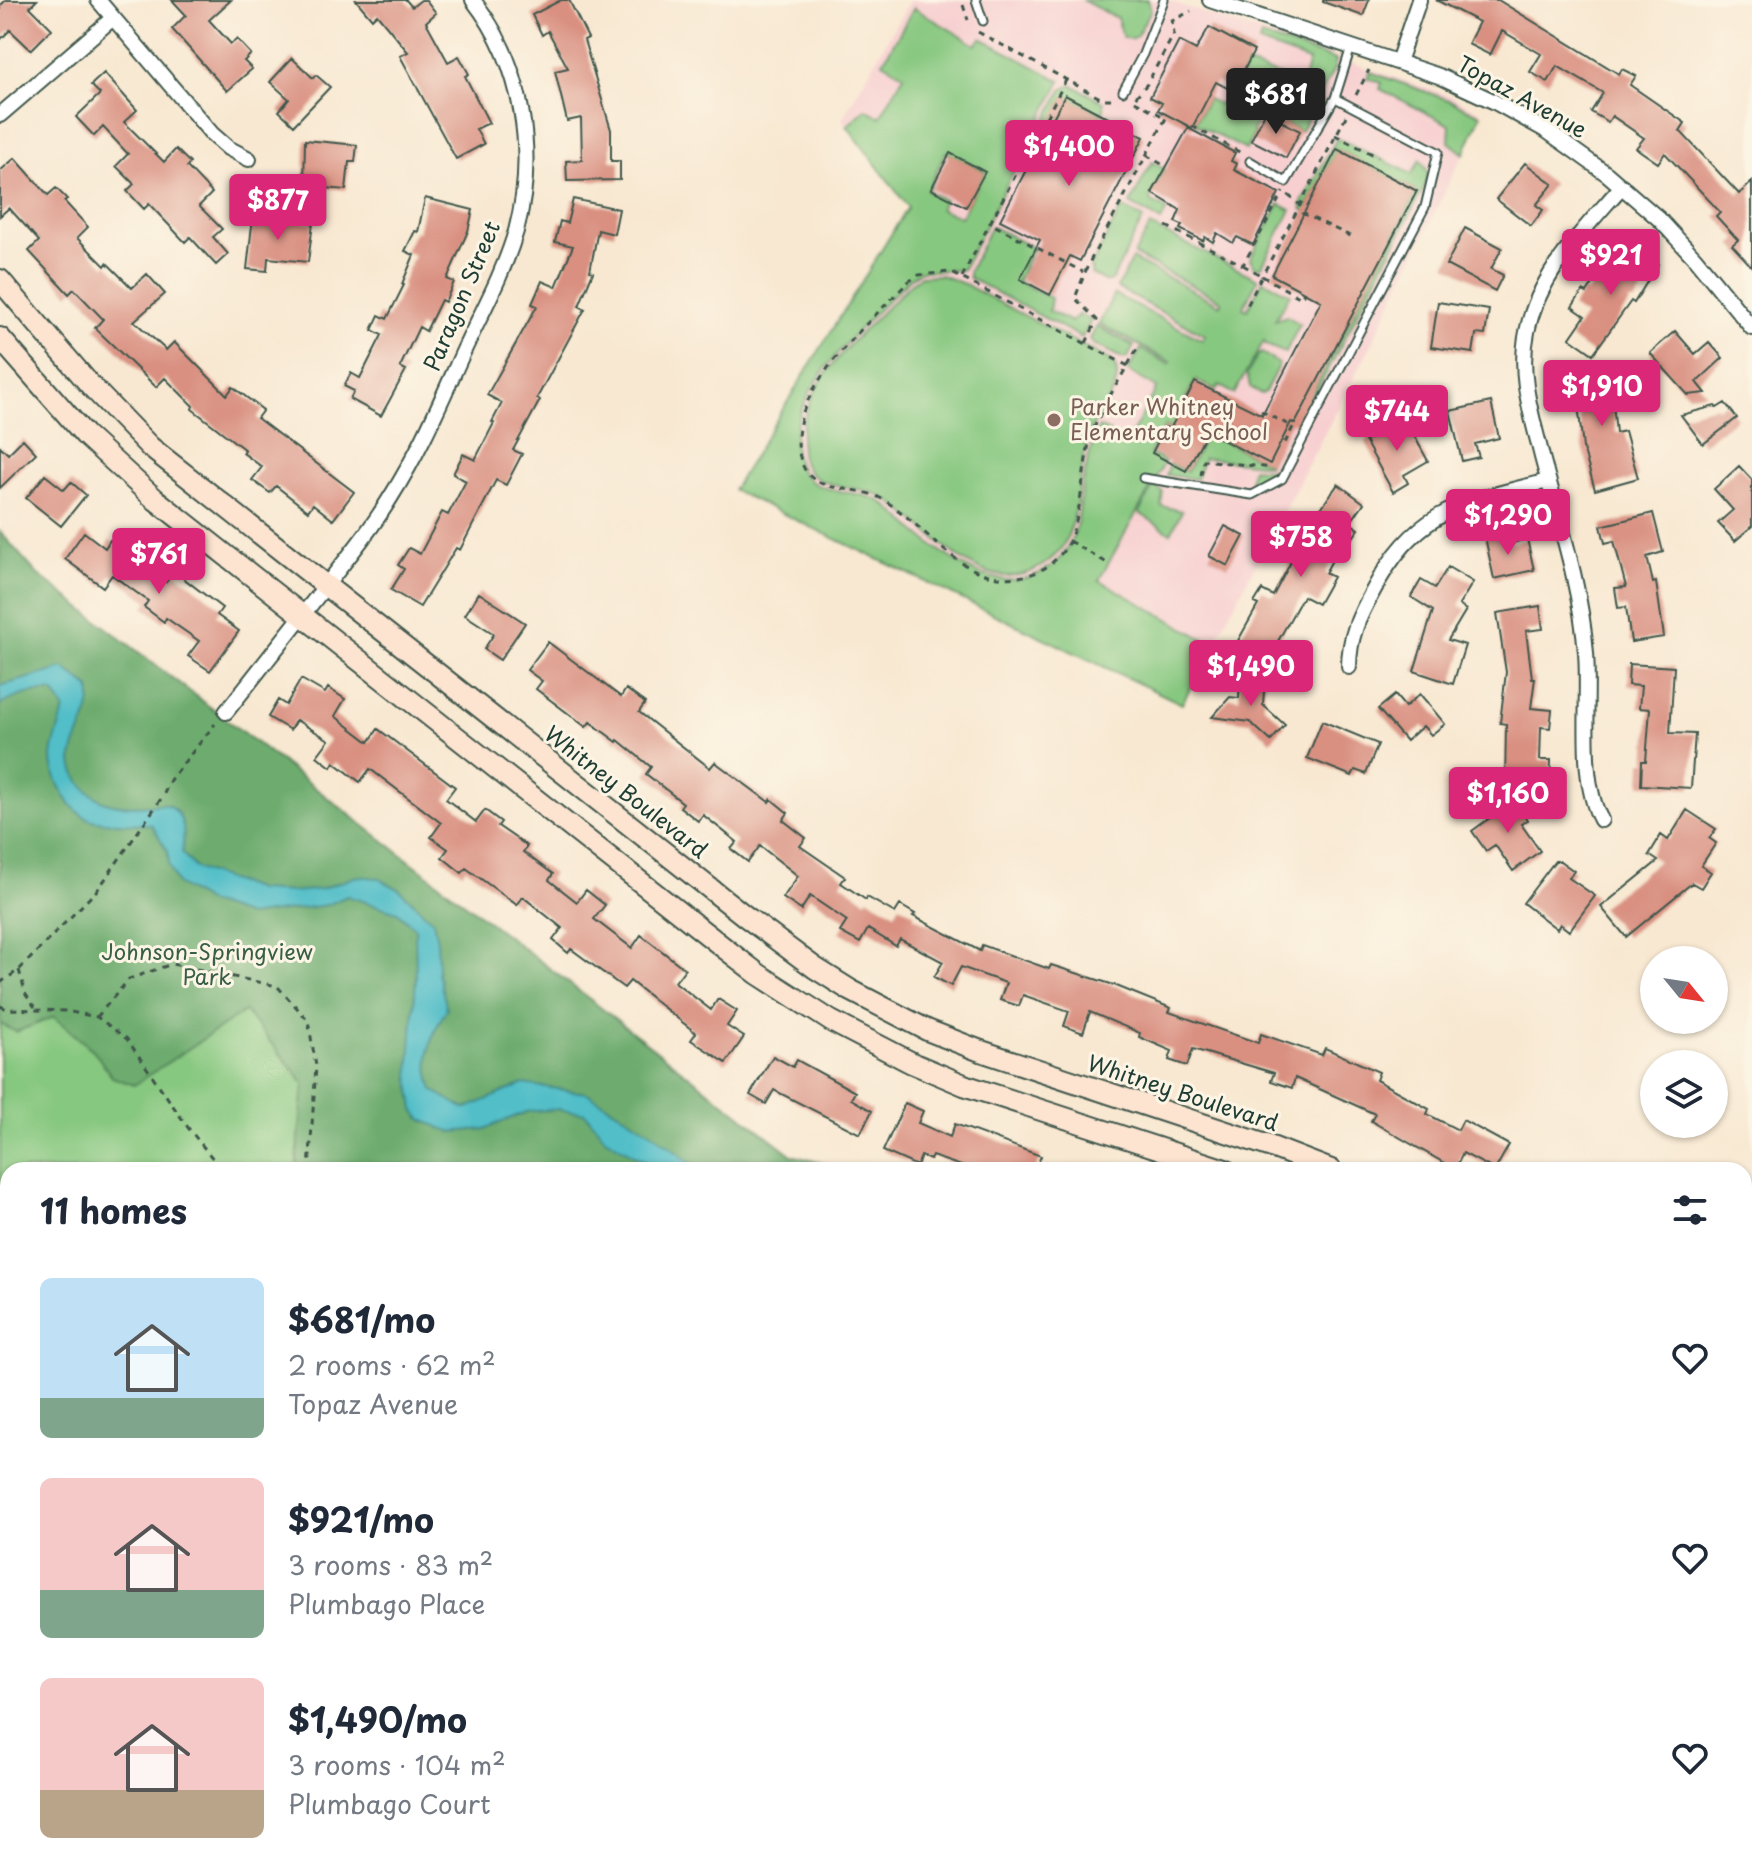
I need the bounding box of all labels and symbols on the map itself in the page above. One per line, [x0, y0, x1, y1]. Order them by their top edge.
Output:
street label: Topaz Avenue [1452, 46, 1594, 145]
pin: $681 [1229, 68, 1323, 136]
pin: $1,400 [1004, 120, 1134, 188]
pin: $877 [231, 174, 325, 242]
street label: Paragon Street [414, 215, 507, 376]
pin: $921 [1564, 229, 1658, 297]
pin: $1,910 [1537, 360, 1667, 428]
pin: $744 [1350, 385, 1444, 453]
place label: Parker Whitney Elementary School [1070, 389, 1268, 447]
marker: Parker Whitney Elementary School [1045, 411, 1063, 429]
pin: $1,290 [1443, 489, 1573, 557]
pin: $758 [1254, 511, 1348, 579]
pin: $761 [112, 528, 206, 596]
pin: $1,490 [1186, 640, 1316, 708]
street label: Whitney Boulevard [538, 717, 715, 865]
pin: $1,160 [1443, 767, 1573, 835]
park label: Johnson-Springview Park [101, 934, 313, 992]
north arrow [1640, 946, 1728, 1034]
street label: Whitney Boulevard [1084, 1045, 1283, 1138]

